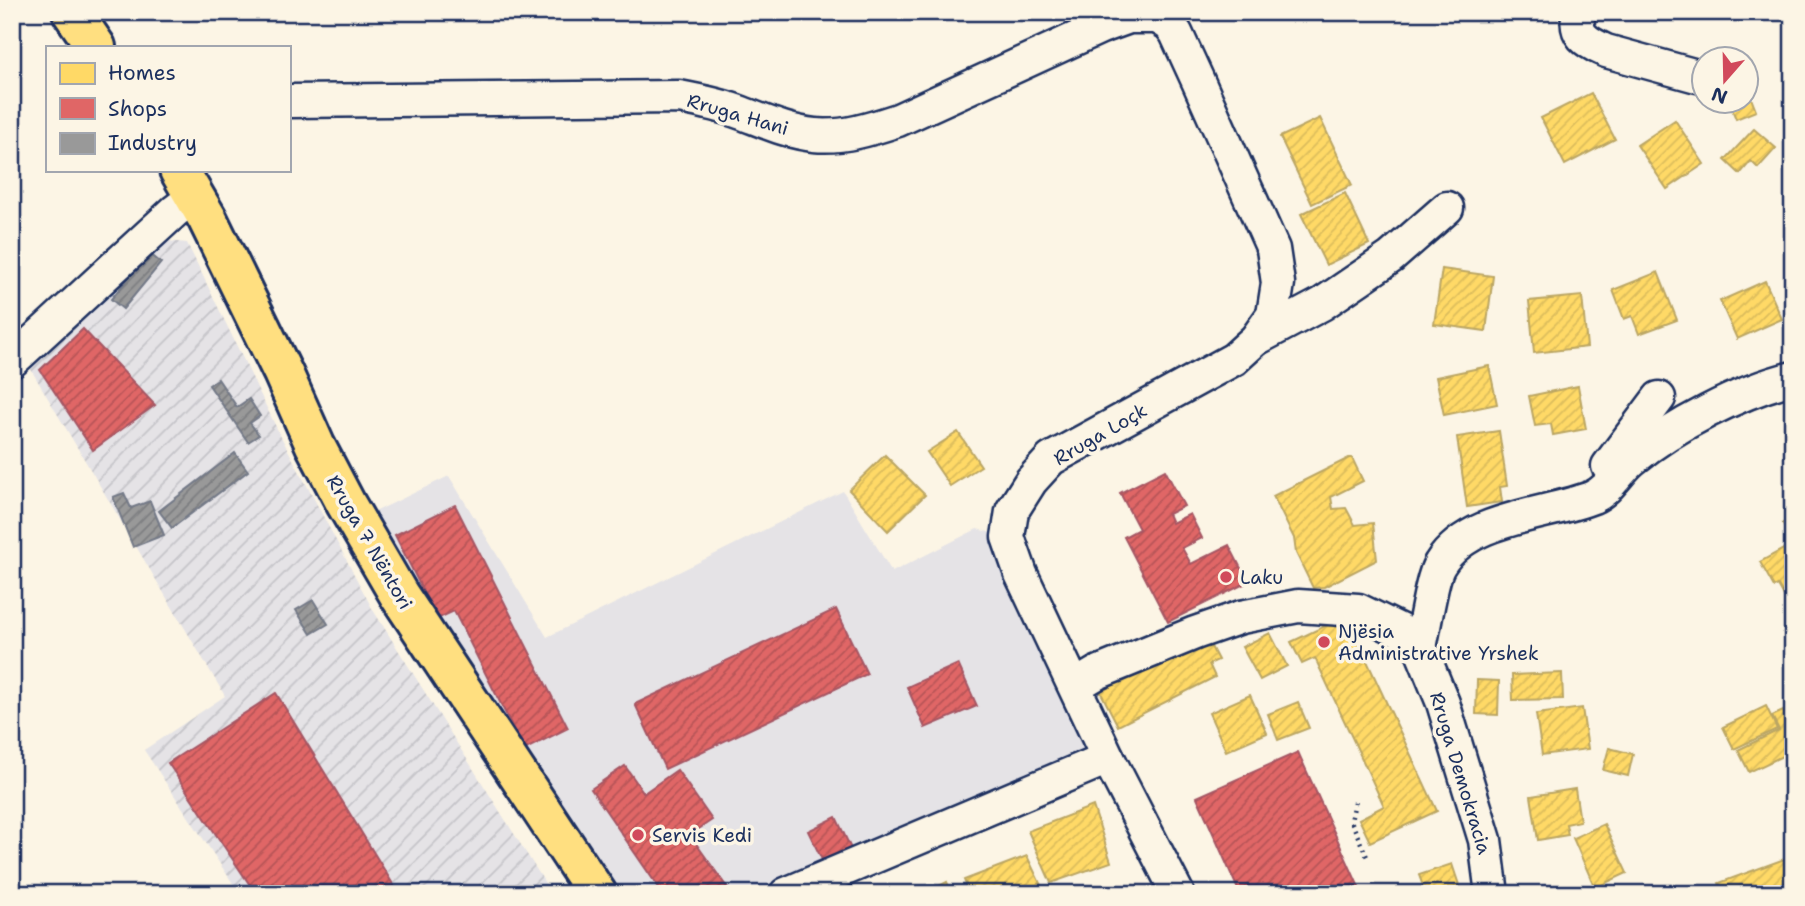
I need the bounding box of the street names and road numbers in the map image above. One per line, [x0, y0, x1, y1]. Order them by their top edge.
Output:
street label: Rruga Hani [684, 88, 792, 141]
street label: Rruga Loçk [1049, 398, 1151, 471]
street label: Rruga 7 Nëntori [321, 471, 418, 614]
street label: Rruga Demokracia [1424, 689, 1497, 858]

